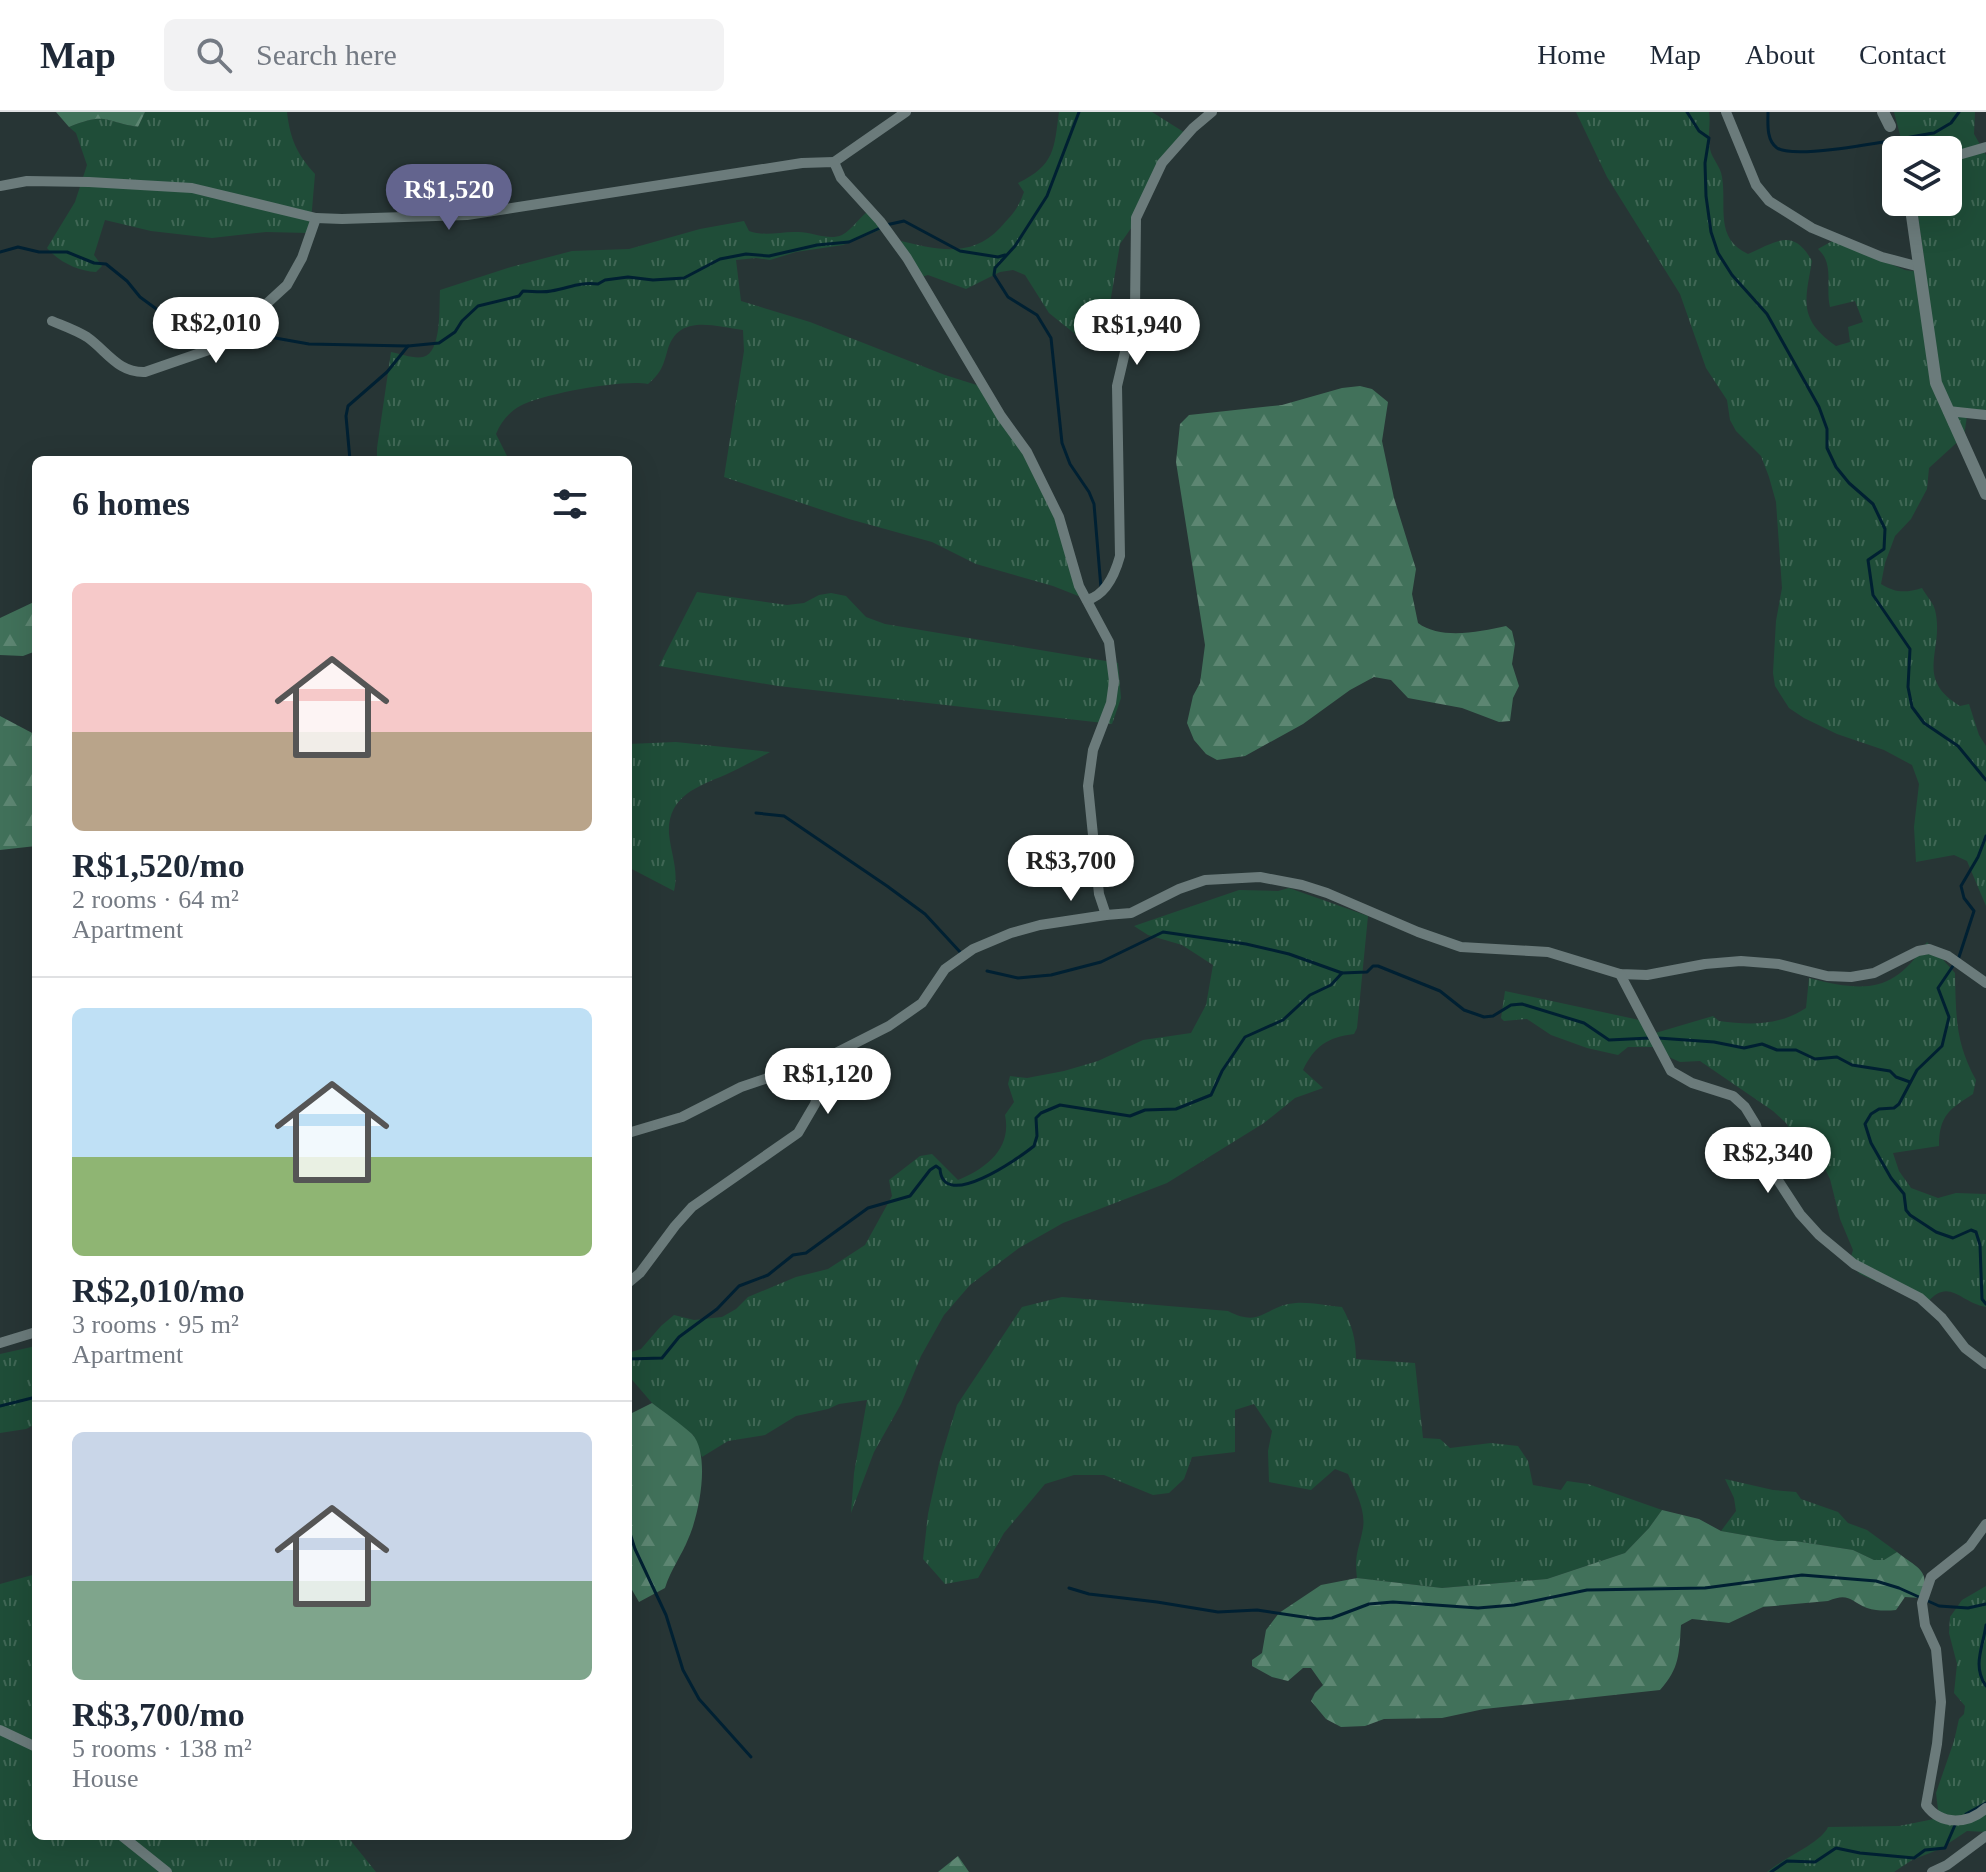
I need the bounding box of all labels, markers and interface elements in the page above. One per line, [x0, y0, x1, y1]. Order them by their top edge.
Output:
search box [164, 19, 724, 91]
icon: search [192, 33, 236, 77]
text: Map [40, 34, 116, 76]
text: Search here [256, 38, 397, 71]
text: Home [1537, 39, 1606, 70]
text: Map [1650, 39, 1701, 70]
text: About [1745, 39, 1815, 70]
text: Contact [1859, 39, 1946, 70]
map controls [1882, 136, 1962, 216]
button: layers [1882, 136, 1962, 216]
pin: R$1,520 [375, 164, 523, 232]
text: R$1,520 [404, 175, 494, 204]
pin: R$2,010 [142, 297, 290, 365]
pin: R$1,940 [1063, 299, 1211, 367]
text: R$2,010 [171, 308, 261, 337]
text: R$1,940 [1092, 310, 1182, 339]
icon: filters [548, 482, 592, 526]
text: 6 homes [72, 485, 190, 522]
icon: home [260, 635, 404, 779]
pin: R$3,700 [997, 835, 1145, 903]
text: R$3,700 [1026, 846, 1116, 875]
text: R$1,520/mo [72, 847, 245, 884]
text: 2 rooms · 64 m² [72, 885, 239, 914]
text: Apartment [72, 915, 183, 944]
pin: R$1,120 [754, 1048, 902, 1116]
text: R$1,120 [783, 1059, 873, 1088]
icon: home [260, 1060, 404, 1204]
pin: R$2,340 [1694, 1127, 1842, 1195]
text: R$2,340 [1723, 1138, 1813, 1167]
text: R$2,010/mo [72, 1272, 245, 1309]
text: 3 rooms · 95 m² [72, 1310, 239, 1339]
text: Apartment [72, 1340, 183, 1369]
icon: home [260, 1484, 404, 1628]
text: R$3,700/mo [72, 1696, 245, 1733]
text: 5 rooms · 138 m² [72, 1734, 252, 1763]
text: House [72, 1764, 138, 1793]

